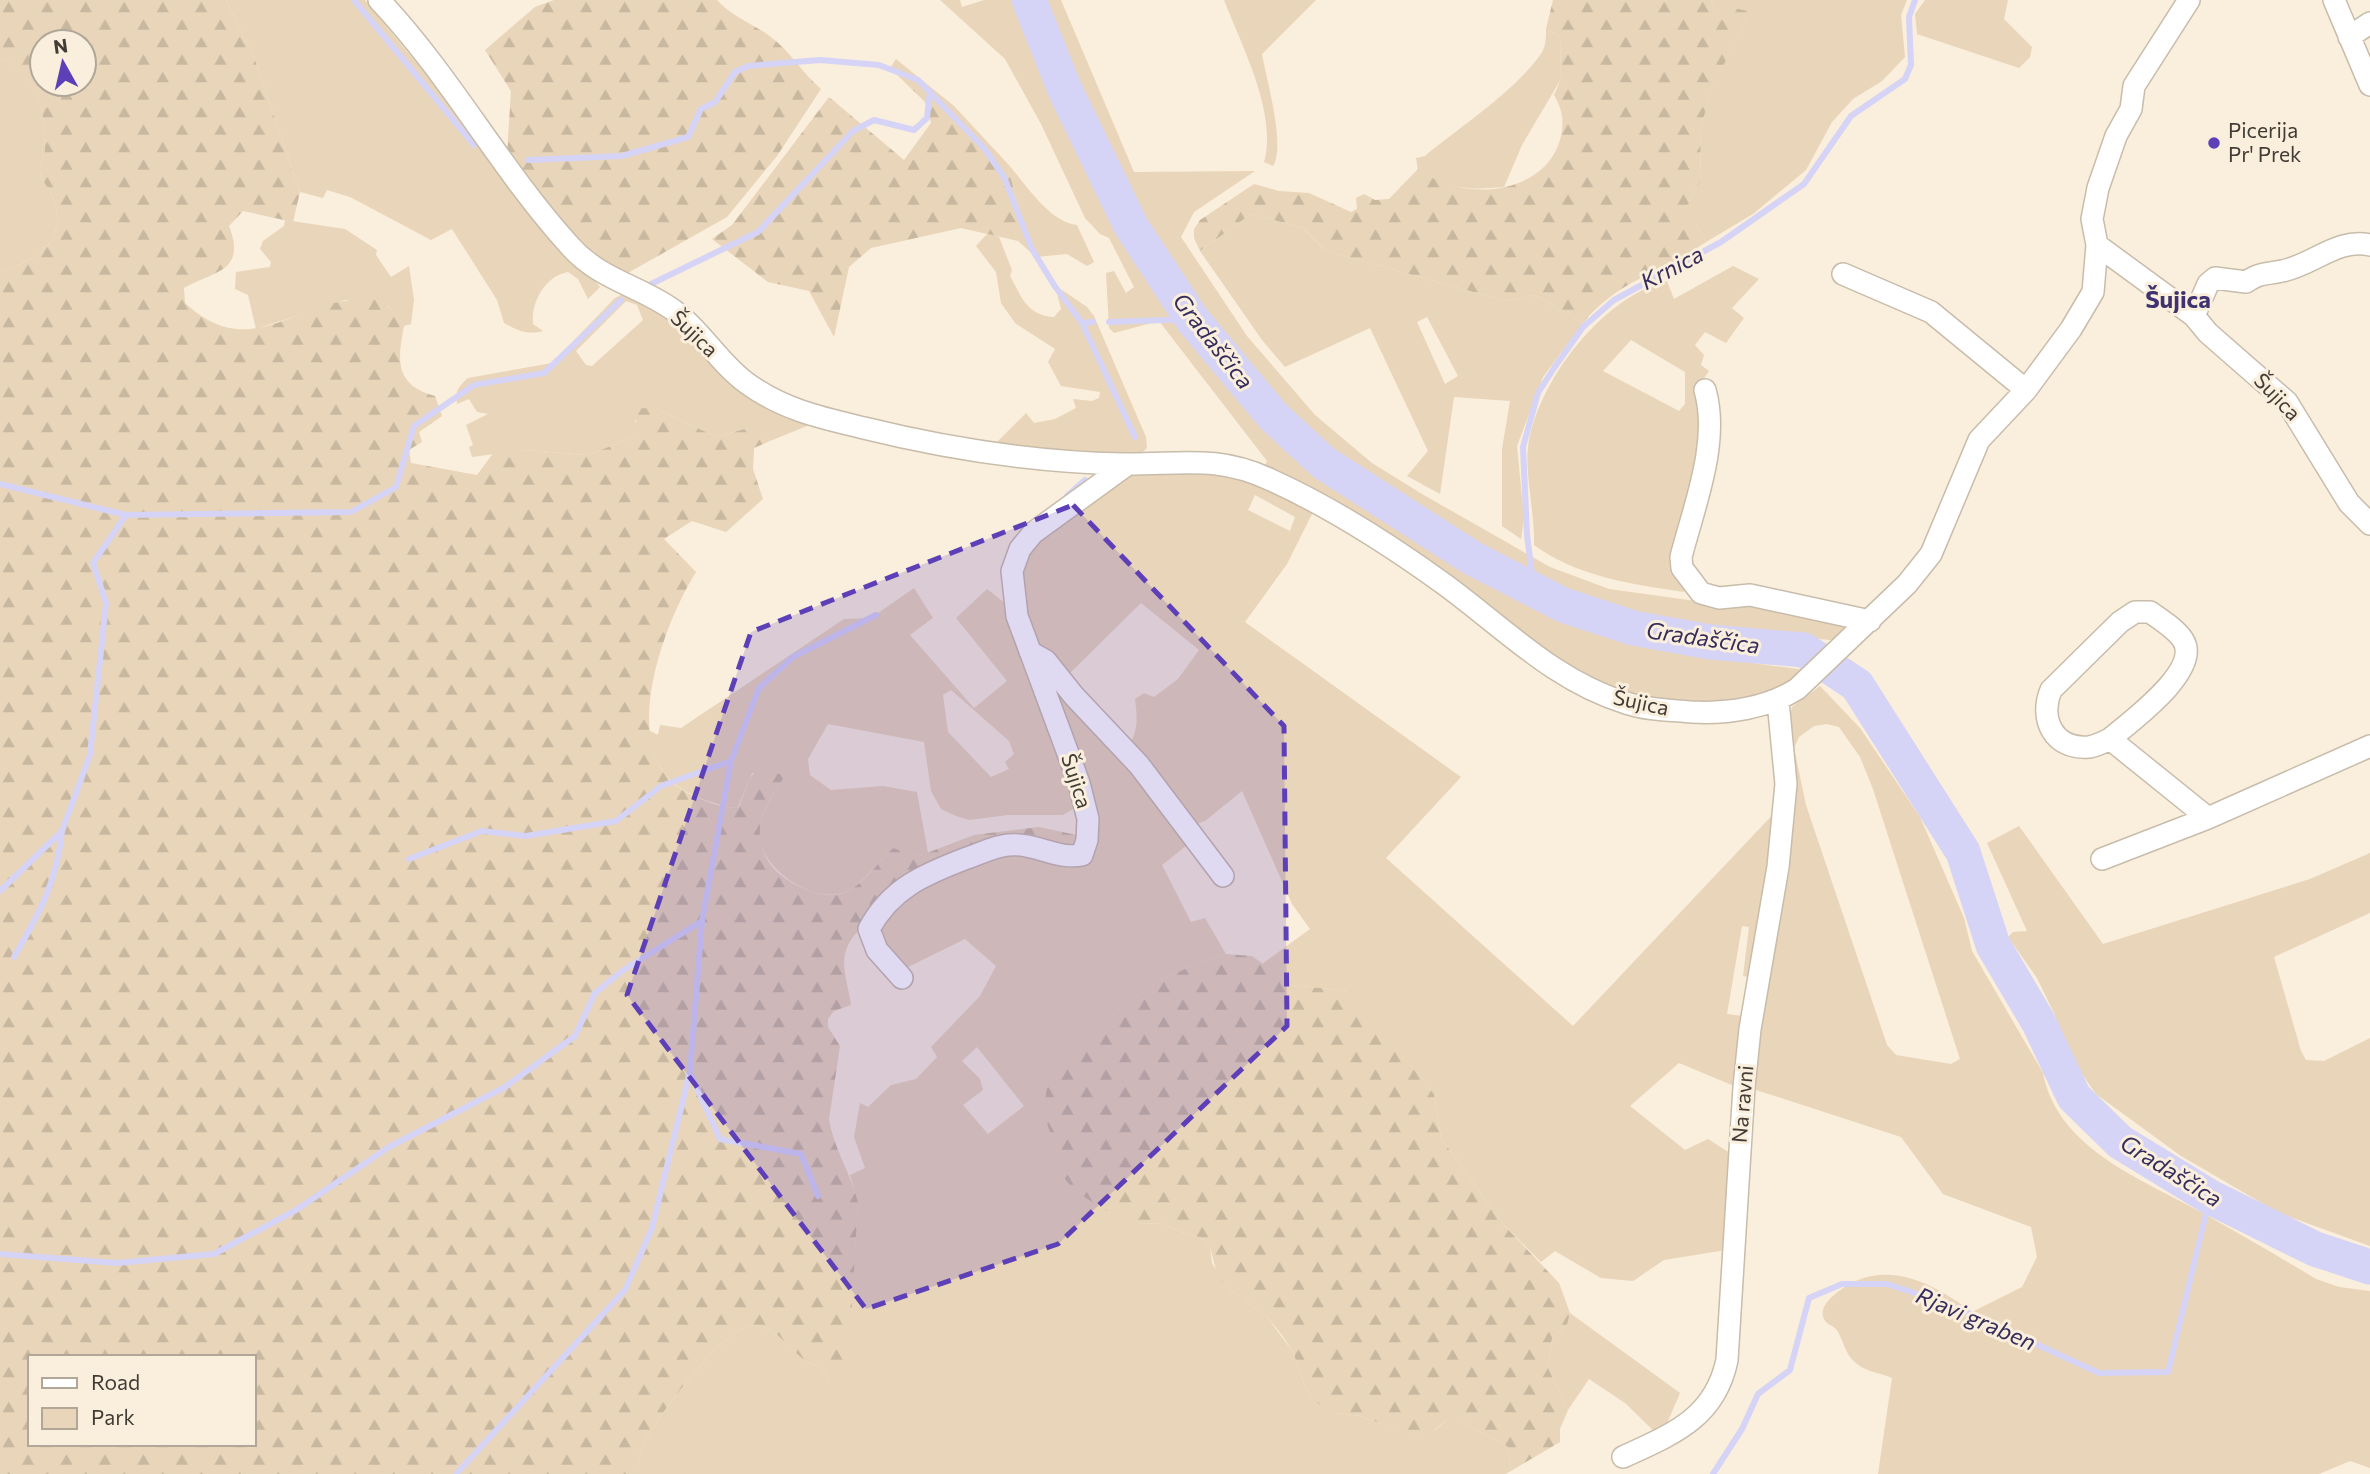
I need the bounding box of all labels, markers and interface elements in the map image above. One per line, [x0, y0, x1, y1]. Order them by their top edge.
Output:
north arrow [28, 28, 98, 98]
text: N [52, 33, 69, 58]
place label: Picerija Pr' Prek [2228, 117, 2302, 166]
marker: Picerija Pr' Prek [2206, 135, 2222, 151]
water label: Krnica [1635, 239, 1708, 295]
district label: Šujica [2145, 284, 2211, 313]
water label: Gradaščica [1168, 287, 1260, 394]
street label: Šujica [666, 304, 724, 361]
street label: Šujica [2250, 367, 2307, 425]
water label: Gradaščica [1645, 615, 1762, 659]
street label: Šujica [1611, 683, 1671, 720]
street label: Šujica [1057, 750, 1098, 811]
street label: Na ravni [1726, 1064, 1757, 1144]
water label: Gradaščica [2116, 1128, 2227, 1212]
water label: Rjavi graben [1912, 1280, 2040, 1356]
legend [28, 1355, 256, 1446]
text: Road [91, 1369, 140, 1394]
text: Park [91, 1404, 135, 1429]

